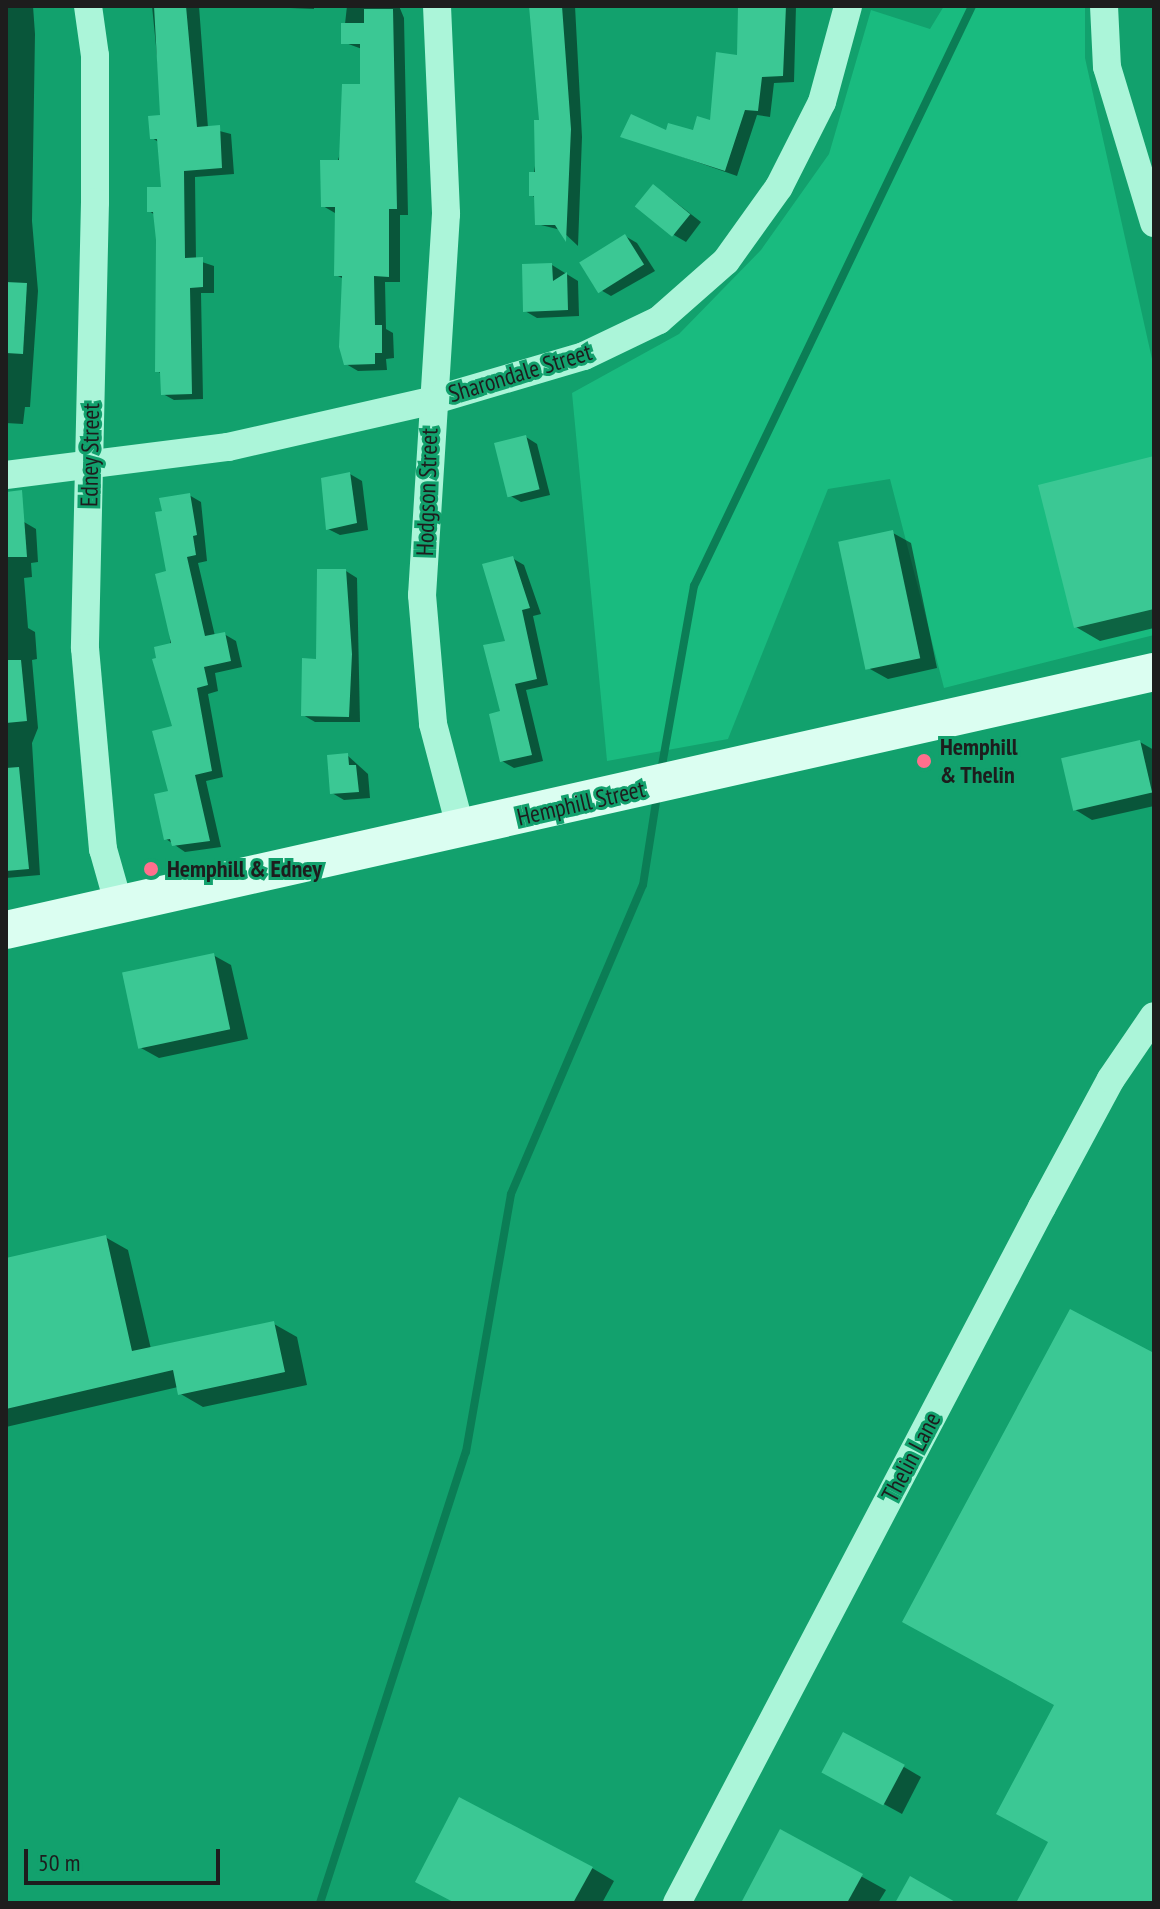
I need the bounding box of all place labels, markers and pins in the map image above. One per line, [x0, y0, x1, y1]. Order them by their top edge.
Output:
place label: Hemphill & Thelin [940, 733, 1018, 789]
marker: Hemphill & Thelin [915, 752, 933, 770]
place label: Hemphill & Edney [167, 855, 322, 883]
marker: Hemphill & Edney [142, 860, 160, 878]

